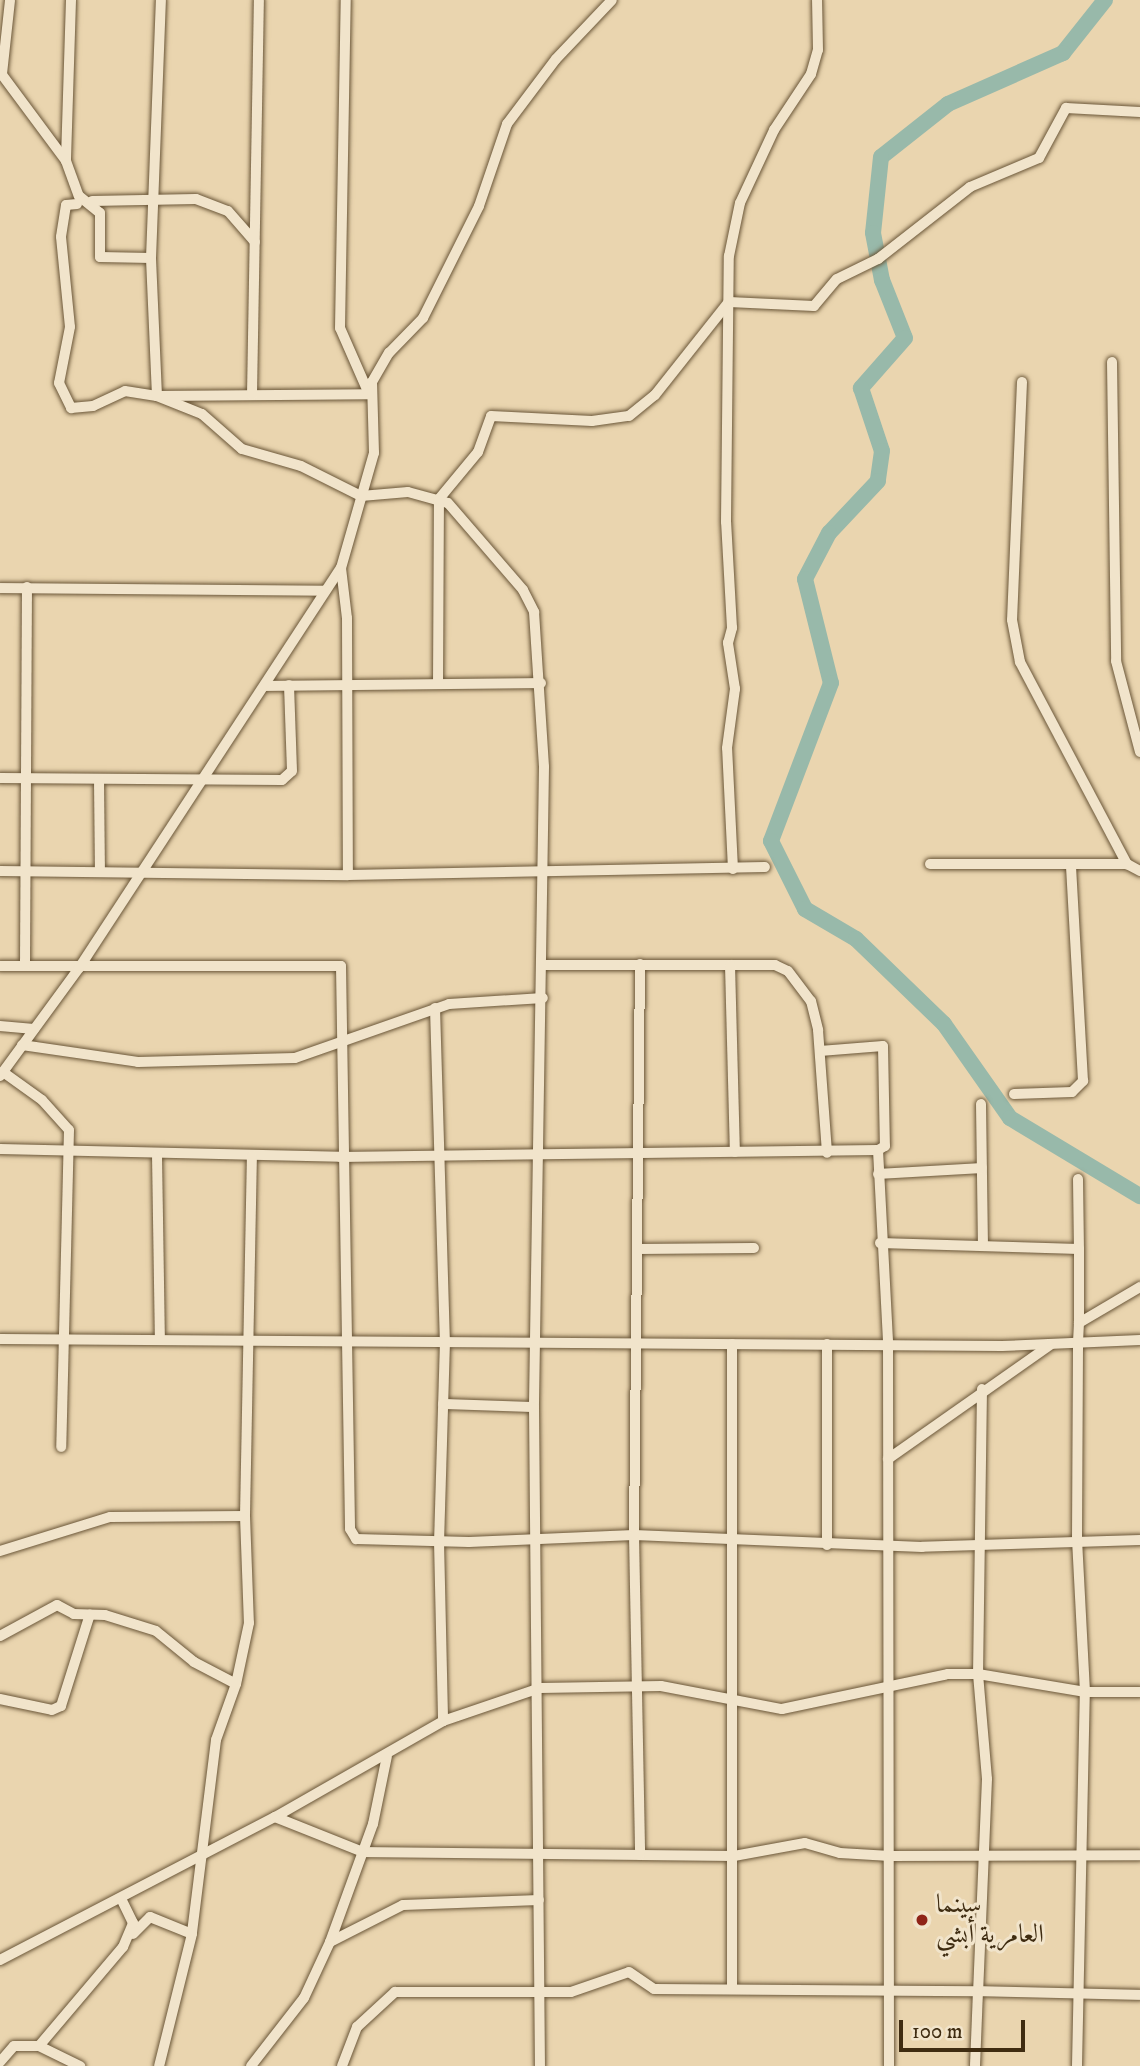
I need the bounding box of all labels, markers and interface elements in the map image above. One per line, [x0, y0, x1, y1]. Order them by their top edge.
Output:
place label: سينما العامرية أبشي [936, 1889, 1044, 1951]
marker: سينما العامرية أبشي [914, 1912, 930, 1928]
scale bar [902, 2007, 1028, 2050]
text: 100 m [912, 2019, 963, 2045]

